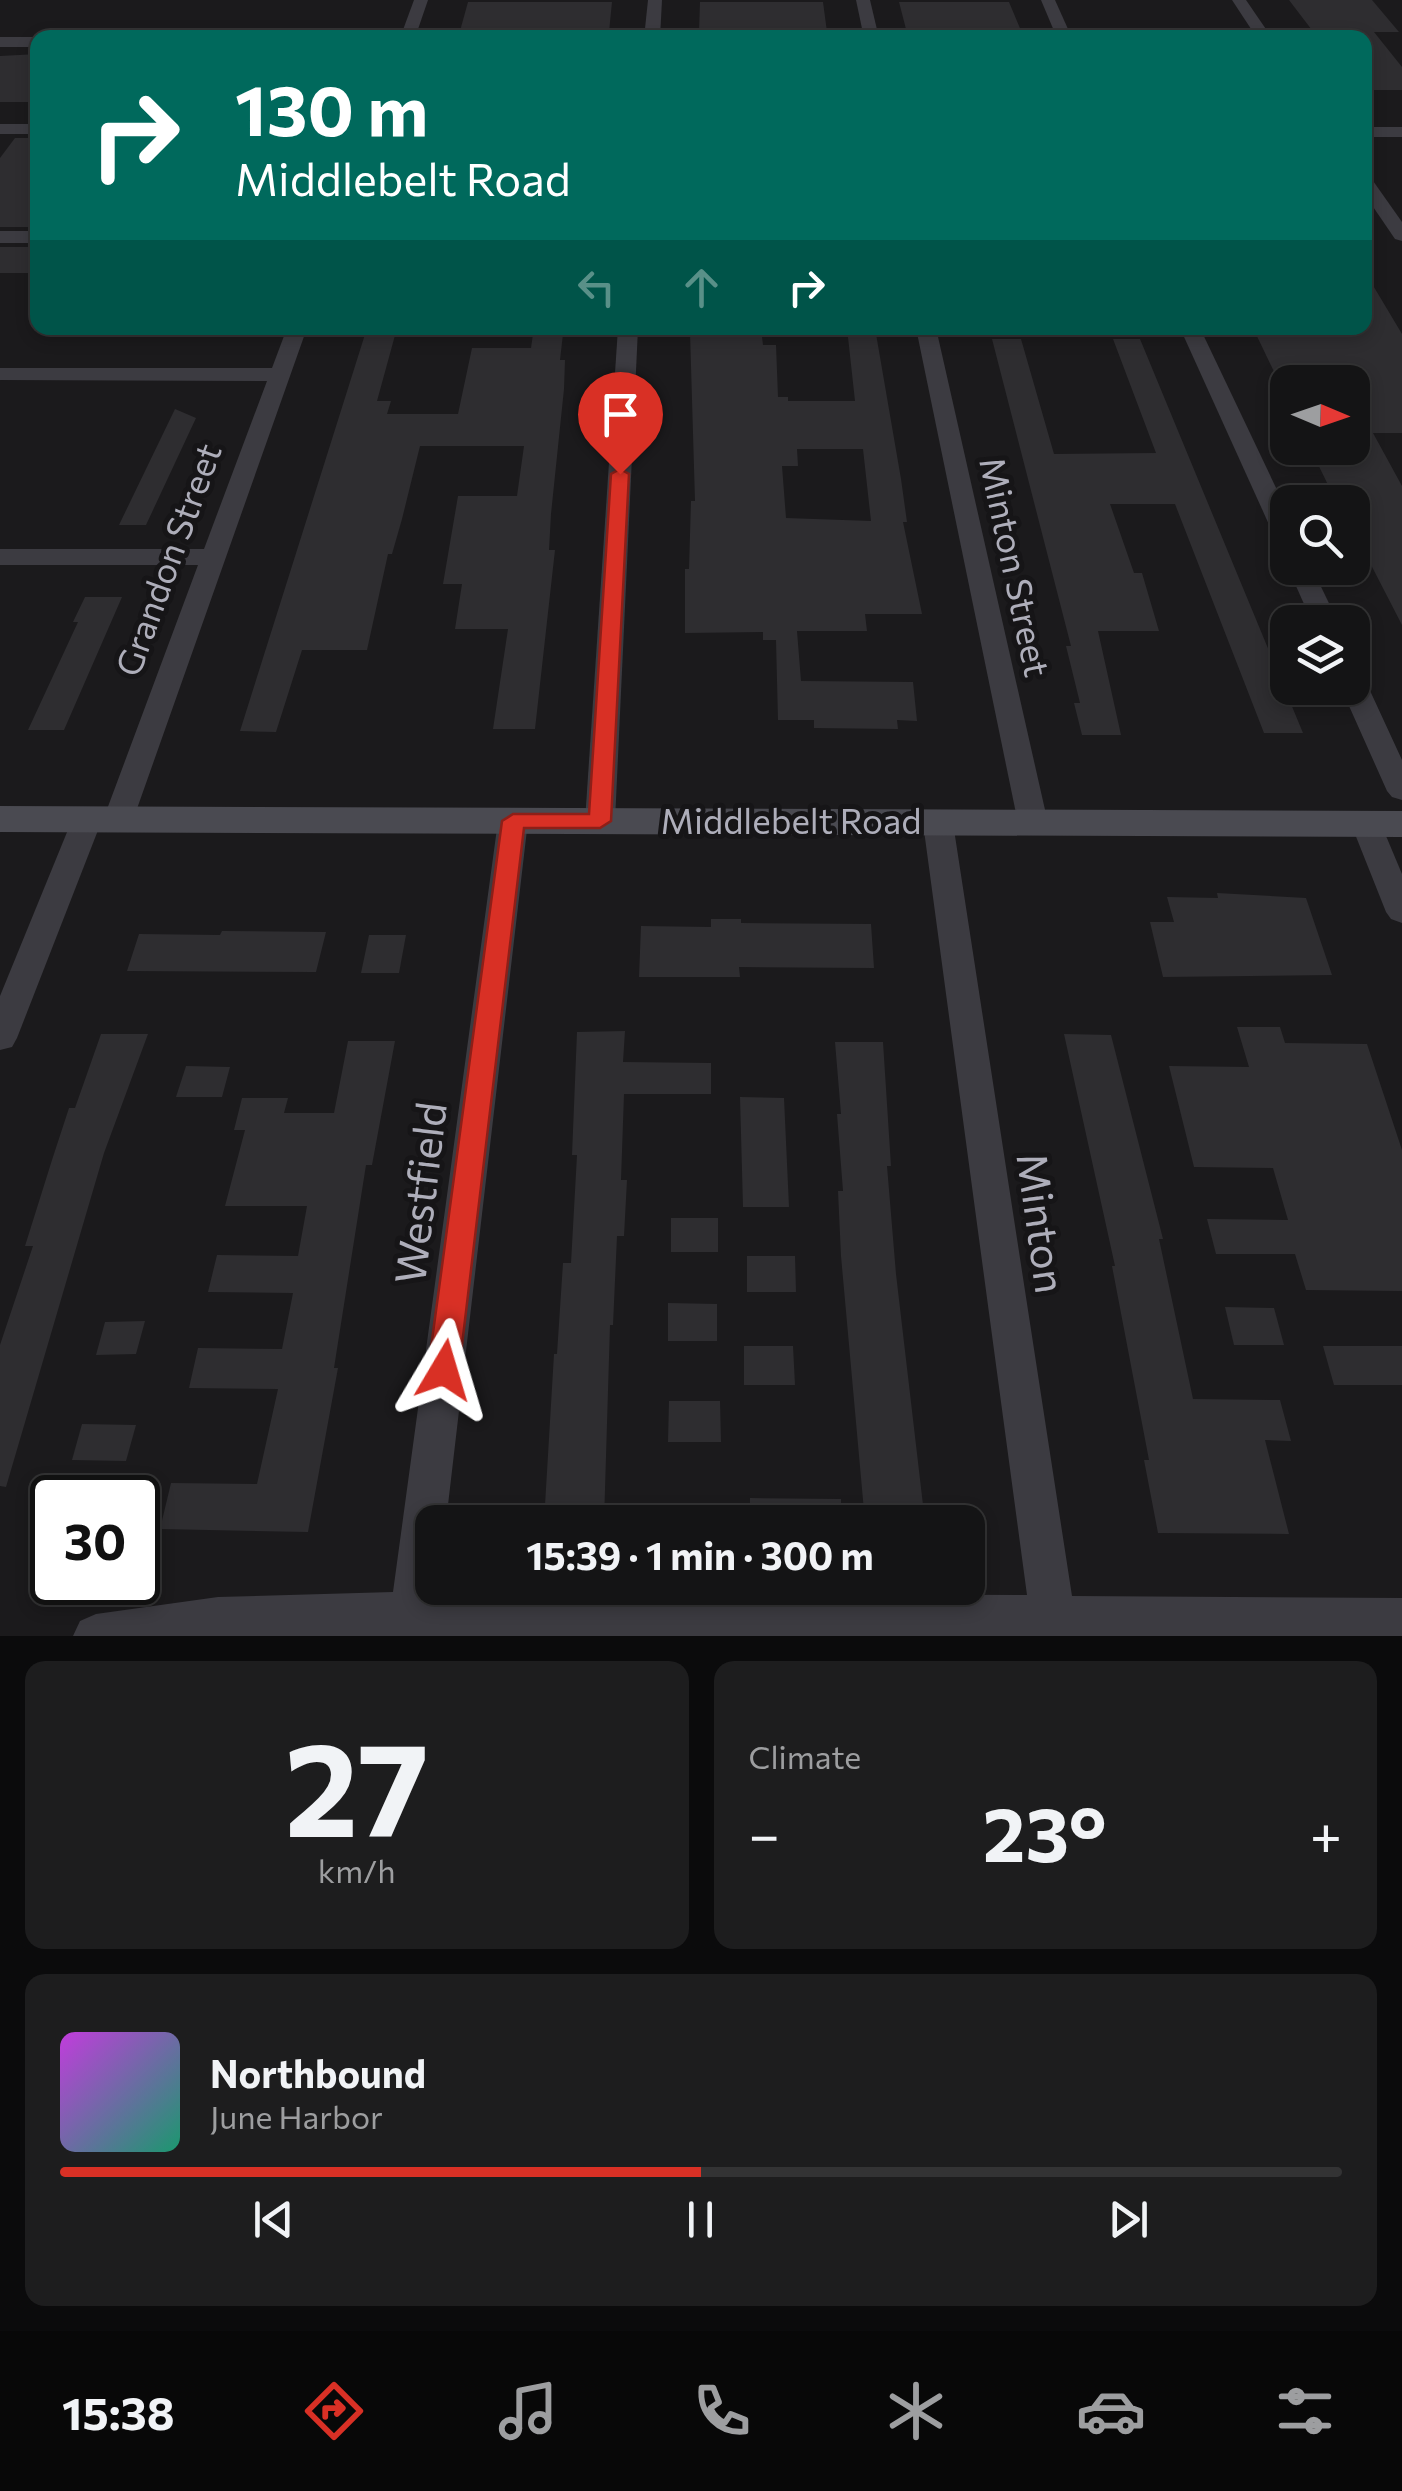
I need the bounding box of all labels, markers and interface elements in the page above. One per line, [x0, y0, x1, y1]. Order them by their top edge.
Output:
text: 130 m [235, 65, 428, 150]
icon: right [70, 70, 200, 200]
text: Middlebelt Road [235, 150, 571, 205]
icon: left [569, 260, 624, 315]
icon: ahead [674, 260, 729, 315]
icon: right [779, 260, 834, 315]
north arrow [1270, 365, 1370, 465]
map controls [1270, 365, 1370, 705]
pin [578, 372, 663, 475]
icon: arrive [593, 387, 648, 442]
street label: Grandon Street [105, 437, 229, 681]
street label: Minton Street [972, 453, 1061, 680]
button: search [1270, 485, 1370, 585]
button: layers [1270, 605, 1370, 705]
street label: Middlebelt Road [660, 798, 922, 841]
street label: Westfield [382, 1099, 456, 1287]
street label: Minton [1007, 1149, 1079, 1296]
position arrow [392, 1318, 496, 1422]
speed limit sign: 30 [30, 1475, 160, 1605]
text: 15:39 · 1 min · 300 m [526, 1531, 874, 1578]
text: 27 [284, 1705, 429, 1864]
text: Climate [749, 1736, 861, 1776]
text: 23° [983, 1786, 1107, 1877]
text: − [749, 1799, 780, 1866]
text: + [1310, 1799, 1342, 1866]
text: km/h [318, 1850, 396, 1890]
text: Northbound [210, 2049, 426, 2096]
text: June Harbor [210, 2096, 383, 2136]
icon: previous [246, 2192, 301, 2247]
icon: pause [673, 2192, 728, 2247]
icon: next [1101, 2192, 1156, 2247]
icon: directions [299, 2376, 369, 2446]
icon: music [493, 2376, 563, 2446]
icon: phone [687, 2376, 757, 2446]
icon: climate [881, 2376, 951, 2446]
icon: car [1076, 2376, 1146, 2446]
icon: filters [1270, 2376, 1340, 2446]
text: 15:38 [62, 2384, 175, 2439]

